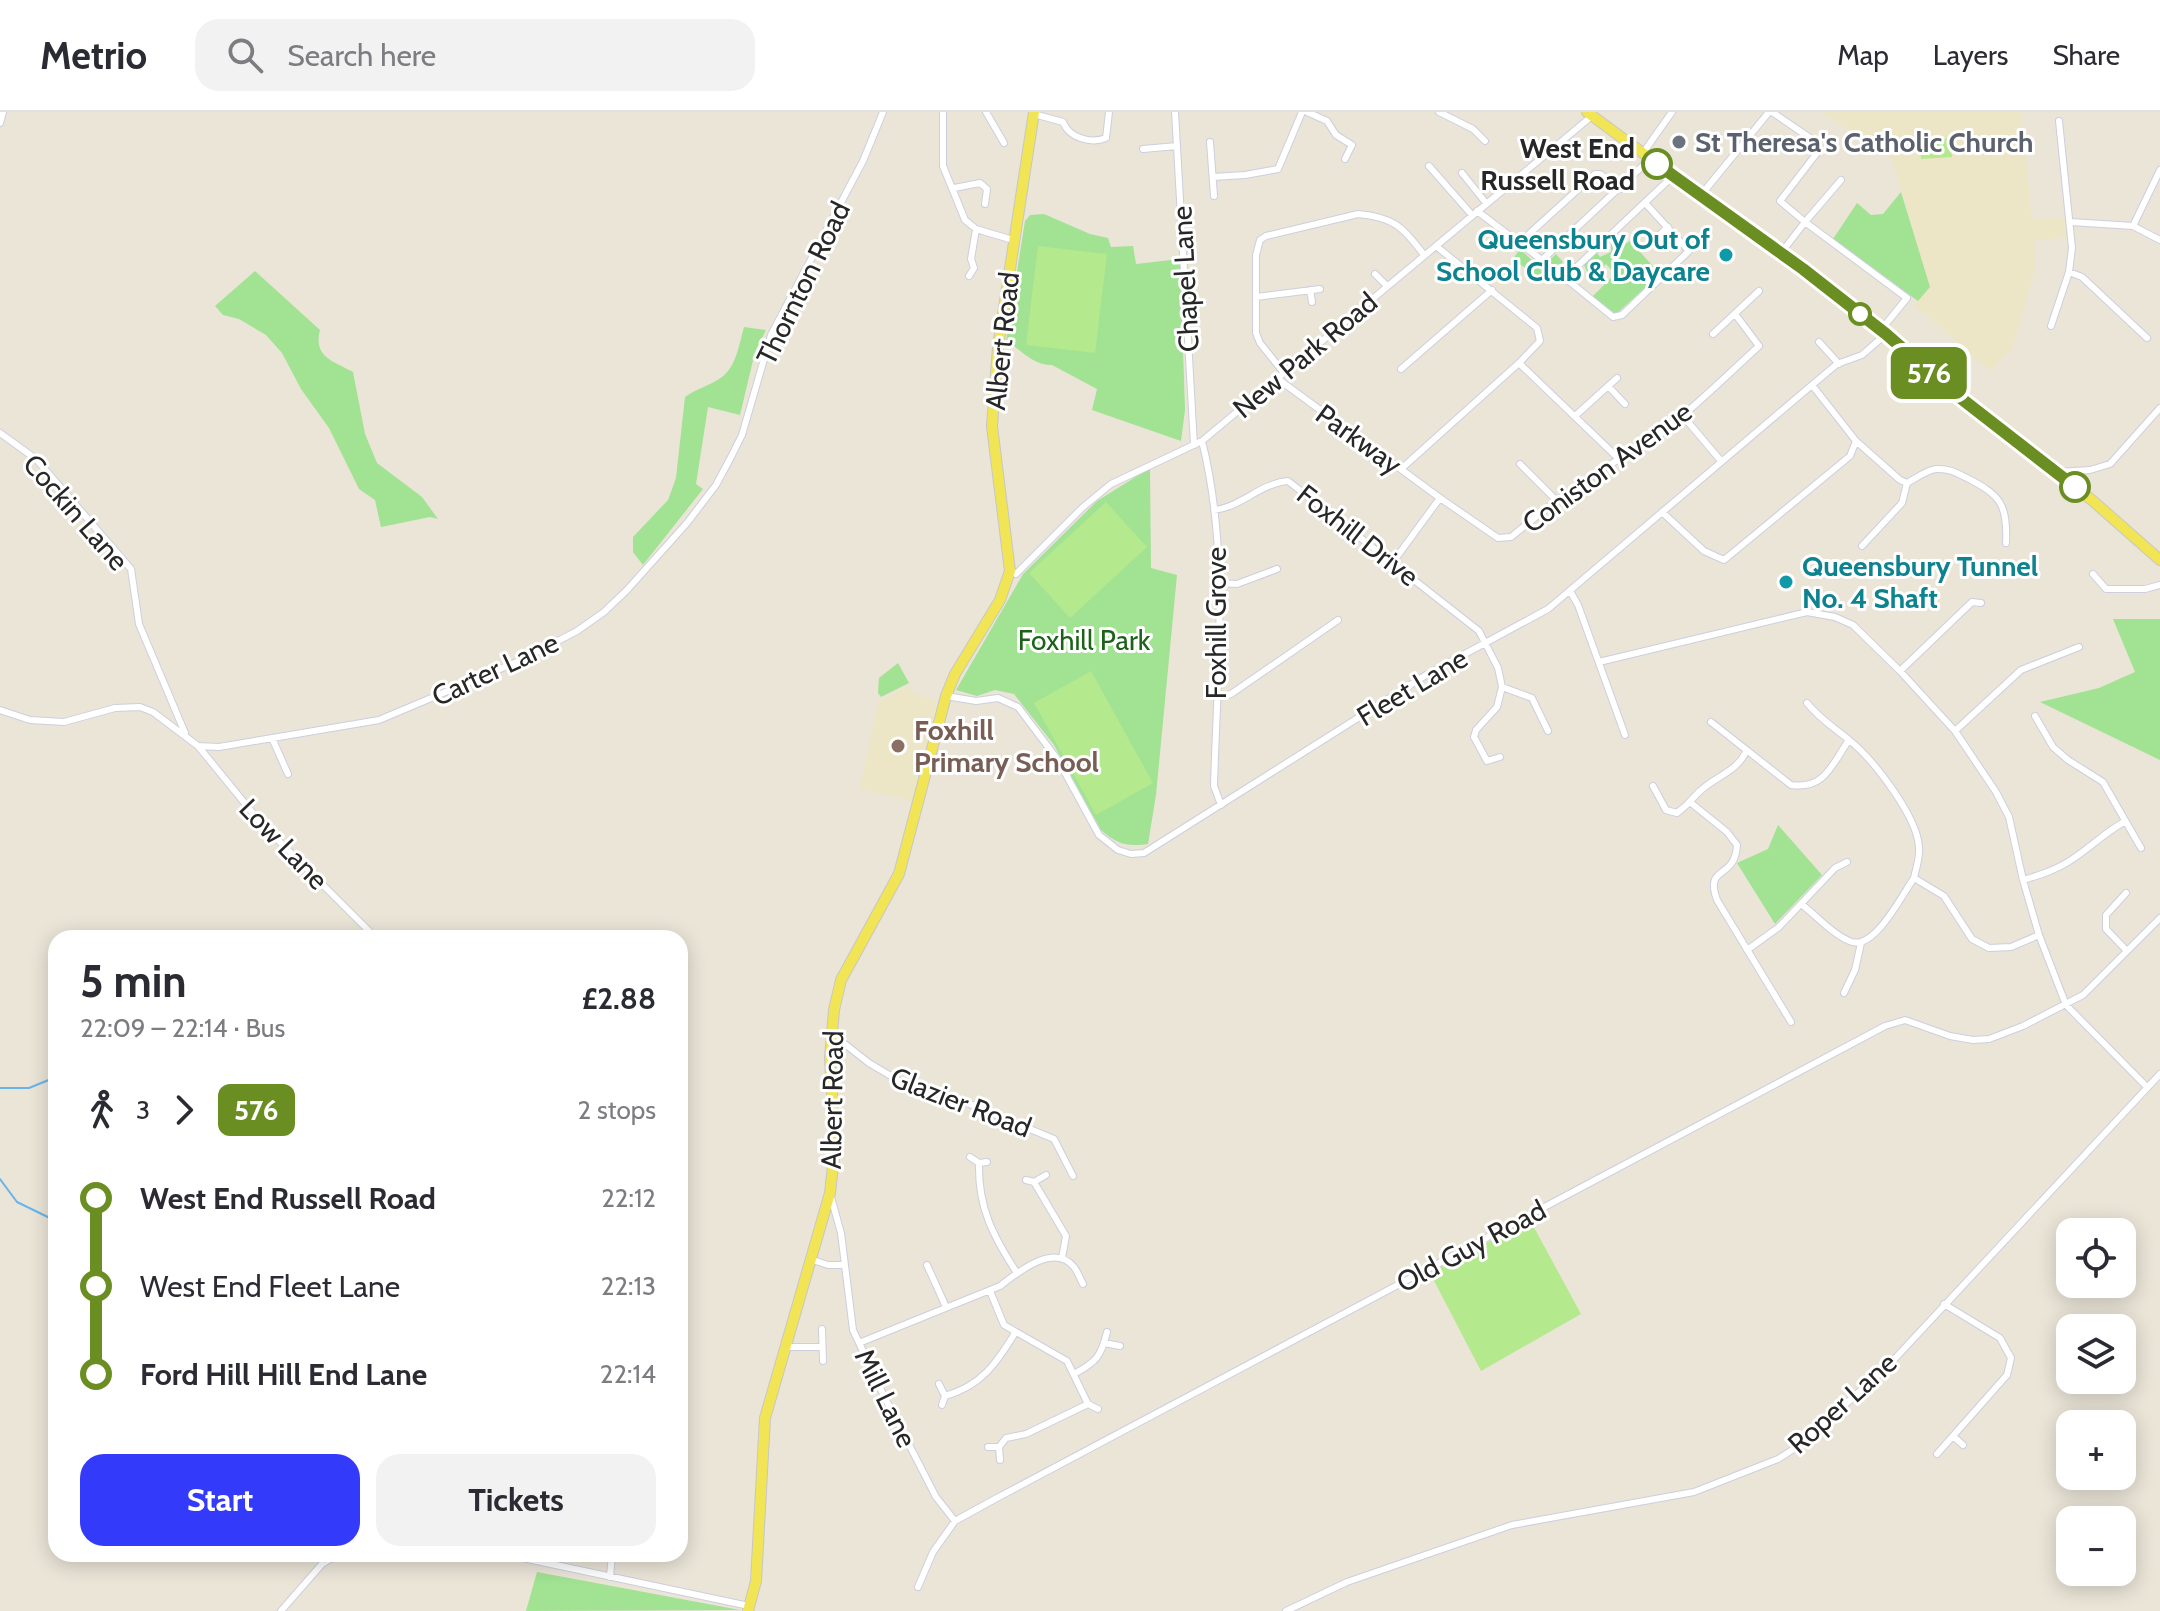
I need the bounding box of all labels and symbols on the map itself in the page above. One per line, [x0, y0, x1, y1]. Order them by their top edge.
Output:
place label: St Theresa's Catholic Church [1695, 125, 2034, 159]
place label: West End Russell Road [1480, 131, 1635, 197]
marker: St Theresa's Catholic Church [1670, 133, 1688, 151]
marker: West End Russell Road [1642, 149, 1672, 179]
street label: Thornton Road [749, 196, 857, 370]
street label: Chapel Lane [1164, 205, 1206, 353]
place label: Queensbury Out of School Club & Daycare [1436, 222, 1710, 288]
marker: Queensbury Out of School Club & Daycare [1717, 246, 1735, 264]
street label: Albert Road [978, 270, 1026, 412]
street label: New Park Road [1226, 285, 1384, 425]
unlabelled marker [1849, 303, 1871, 325]
line badge: 576 [1883, 347, 1975, 399]
street label: Coniston Avenue [1516, 394, 1698, 540]
street label: Parkway [1309, 397, 1409, 481]
street label: Cockin Lane [16, 447, 136, 577]
unlabelled marker [2060, 472, 2090, 502]
street label: Foxhill Drive [1290, 477, 1426, 593]
street label: Foxhill Grove [1199, 547, 1233, 699]
place label: Queensbury Tunnel No. 4 Shaft [1802, 549, 2038, 615]
marker: Queensbury Tunnel No. 4 Shaft [1777, 573, 1795, 591]
park label: Foxhill Park [1018, 623, 1151, 657]
street label: Carter Lane [426, 625, 564, 713]
street label: Fleet Lane [1351, 641, 1473, 733]
place label: Foxhill Primary School [914, 713, 1099, 779]
marker: Foxhill Primary School [889, 737, 907, 755]
street label: Low Lane [232, 792, 336, 896]
street label: Albert Road [814, 1030, 850, 1170]
street label: Glazier Road [886, 1060, 1036, 1144]
street label: Old Guy Road [1391, 1192, 1551, 1300]
street label: Mill Lane [848, 1343, 924, 1453]
street label: Roper Lane [1781, 1345, 1903, 1461]

